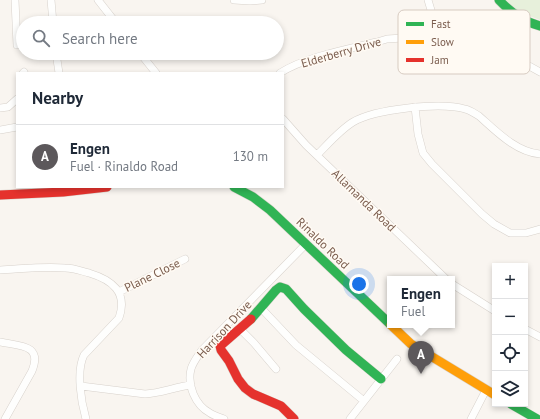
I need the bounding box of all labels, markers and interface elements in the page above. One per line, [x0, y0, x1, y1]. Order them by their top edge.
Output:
legend [398, 10, 530, 74]
search box [16, 16, 284, 60]
text: Fast [431, 17, 451, 31]
icon: search [30, 27, 52, 49]
text: Search here [62, 29, 138, 48]
street label: Elderberry Drive [299, 33, 383, 71]
text: Slow [431, 35, 454, 49]
text: Jam [430, 53, 449, 67]
text: Nearby [32, 87, 83, 109]
text: Engen [70, 139, 110, 158]
text: A [41, 148, 49, 165]
text: 130 m [233, 148, 268, 165]
text: Fuel · Rinaldo Road [70, 158, 178, 175]
street label: Allamanda Road [329, 166, 399, 234]
street label: Rinaldo Road [293, 214, 353, 272]
street label: Plane Close [122, 255, 182, 295]
map controls [492, 263, 528, 407]
button: + [492, 263, 528, 299]
your location [349, 274, 369, 294]
popup [387, 276, 455, 328]
text: Engen [401, 284, 441, 303]
street label: Harrison Drive [193, 297, 255, 361]
button: − [492, 299, 528, 335]
text: Fuel [401, 303, 425, 320]
button: locate [492, 335, 528, 371]
pin: A [408, 341, 434, 374]
button: layers [492, 371, 528, 407]

